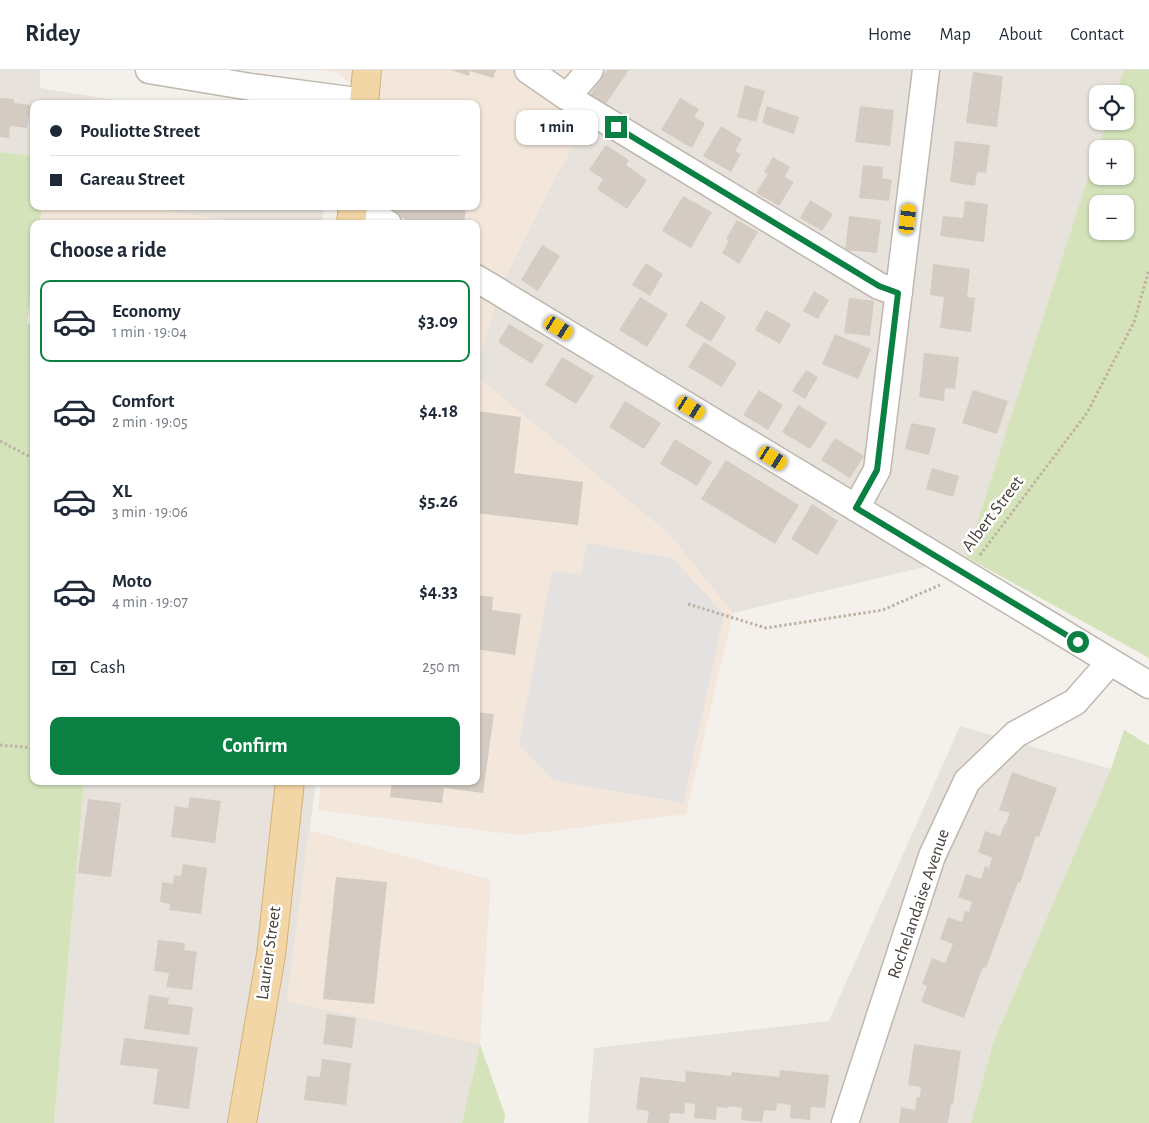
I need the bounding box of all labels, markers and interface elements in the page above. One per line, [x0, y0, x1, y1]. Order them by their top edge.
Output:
text: Ridey [25, 22, 80, 46]
text: Home [868, 26, 911, 44]
text: Map [939, 26, 971, 44]
text: About [999, 26, 1042, 44]
text: Contact [1070, 26, 1124, 44]
map controls [1089, 85, 1134, 240]
button: locate [1089, 85, 1134, 130]
callout: 1 min [516, 110, 598, 144]
route end [605, 116, 627, 138]
text: 1 min [540, 119, 574, 135]
text: Pouliotte Street [80, 122, 200, 141]
button: + [1089, 140, 1134, 185]
text: Gareau Street [80, 170, 185, 189]
button: − [1089, 195, 1134, 240]
car [898, 203, 917, 235]
text: Choose a ride [50, 239, 166, 261]
icon: car [52, 299, 97, 344]
text: Economy [112, 302, 181, 321]
text: $3.09 [418, 312, 458, 331]
car [542, 314, 575, 342]
text: 1 min · 19:04 [112, 324, 187, 340]
icon: car [52, 389, 97, 434]
text: Comfort [112, 392, 174, 411]
car [674, 394, 707, 422]
text: $4.18 [419, 402, 458, 421]
text: 2 min · 19:05 [112, 414, 188, 430]
car [756, 444, 789, 472]
street label: Albert Street [959, 473, 1027, 555]
icon: car [52, 479, 97, 524]
text: XL [112, 482, 132, 501]
text: $5.26 [419, 492, 458, 511]
text: 3 min · 19:06 [112, 504, 188, 520]
icon: car [52, 569, 97, 614]
text: Moto [112, 572, 152, 591]
text: $4.33 [419, 582, 458, 601]
text: 4 min · 19:07 [112, 594, 188, 610]
route start [1067, 631, 1089, 653]
icon: cash [50, 654, 78, 682]
text: Cash [90, 658, 126, 677]
text: 250 m [422, 659, 460, 675]
button: Confirm [50, 717, 460, 775]
street label: Rochelandaise Avenue [885, 827, 953, 981]
street label: Laurier Street [254, 905, 285, 1001]

